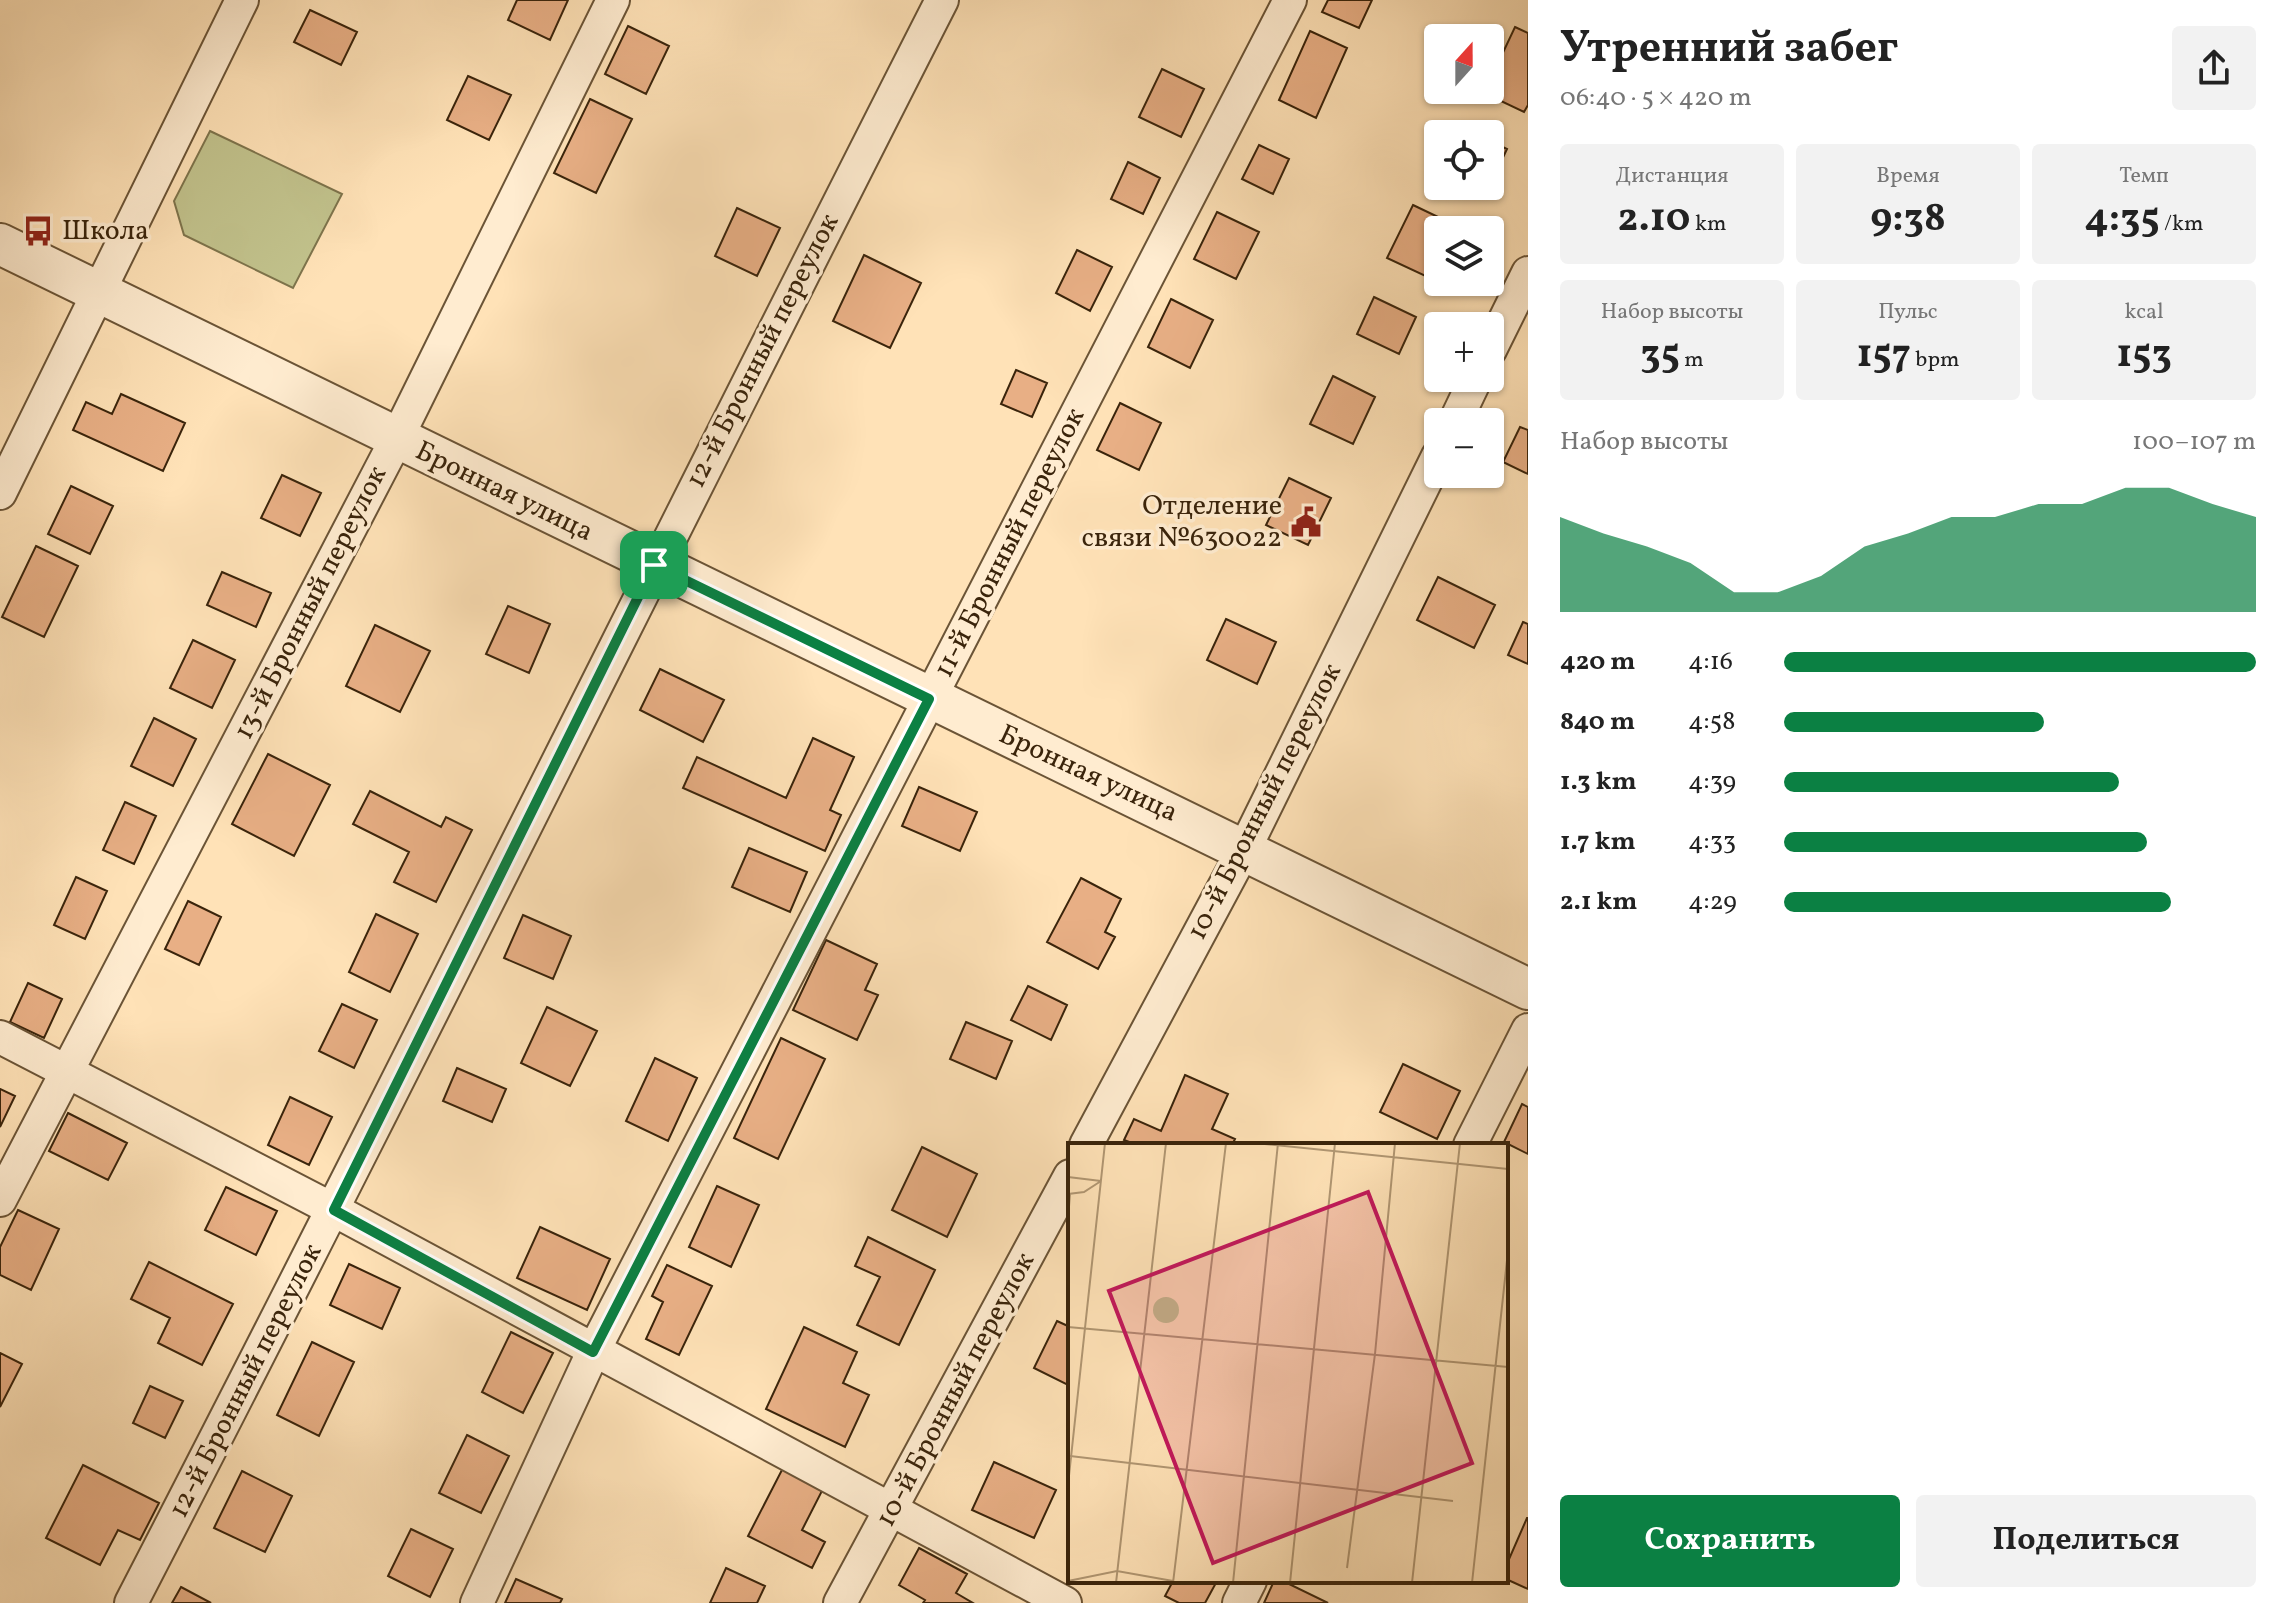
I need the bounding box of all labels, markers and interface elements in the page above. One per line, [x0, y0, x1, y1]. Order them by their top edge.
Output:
text: Утренний забег [1560, 19, 1898, 80]
north arrow [1424, 24, 1504, 104]
map controls [1424, 24, 1504, 488]
button: share [2172, 26, 2256, 110]
text: 06:40 · 5 × 420 m [1560, 80, 1752, 116]
button: locate [1424, 120, 1504, 200]
text: Дистанция [1615, 161, 1729, 192]
text: Время [1876, 161, 1940, 192]
text: Темп [2119, 161, 2169, 192]
text: 2.10 [1618, 192, 1691, 248]
text: 9:38 [1870, 192, 1946, 248]
text: 4:35 [2084, 192, 2160, 248]
street label: 12-й Бронный переулок [677, 207, 849, 495]
text: km [1691, 209, 1726, 240]
text: /km [2160, 209, 2204, 240]
place label: Школа [62, 212, 149, 251]
bus stop icon: Школа [21, 214, 55, 248]
button: layers [1424, 216, 1504, 296]
text: Набор высоты [1601, 297, 1743, 328]
text: Пульс [1878, 297, 1938, 328]
text: kcal [2124, 297, 2164, 328]
button: + [1424, 312, 1504, 392]
text: 35 [1640, 328, 1680, 384]
text: 157 [1857, 328, 1911, 384]
text: 153 [2116, 328, 2172, 384]
text: m [1680, 345, 1704, 376]
text: bpm [1911, 345, 1959, 376]
street label: 11-й Бронный переулок [925, 401, 1095, 685]
button: − [1424, 408, 1504, 488]
text: Набор высоты [1560, 424, 1728, 460]
text: 100–107 m [2132, 424, 2256, 460]
street label: Бронная улица [408, 432, 600, 552]
street label: 13-й Бронный переулок [225, 459, 397, 747]
place label: Отделение связи №630022 [1082, 487, 1282, 558]
public building icon: Отделение связи №630022 [1289, 505, 1323, 539]
pin [620, 531, 688, 599]
icon: arrive [632, 543, 676, 587]
text: 420 m [1560, 644, 1636, 680]
text: 4:16 [1688, 644, 1733, 680]
street label: 10-й Бронный переулок [1178, 657, 1352, 947]
text: 840 m [1560, 704, 1635, 740]
text: 4:58 [1688, 704, 1735, 740]
street label: Бронная улица [992, 715, 1184, 833]
text: 1.3 km [1560, 764, 1637, 800]
text: 4:39 [1688, 764, 1736, 800]
text: 1.7 km [1560, 824, 1636, 860]
text: 4:33 [1688, 824, 1736, 860]
text: 2.1 km [1560, 884, 1637, 920]
text: 4:29 [1688, 884, 1737, 920]
inset map [1068, 1143, 1508, 1583]
street label: 12-й Бронный переулок [160, 1237, 332, 1525]
street label: 10-й Бронный переулок [867, 1246, 1045, 1534]
button: Сохранить [1560, 1495, 1900, 1587]
button: Поделиться [1916, 1495, 2256, 1587]

